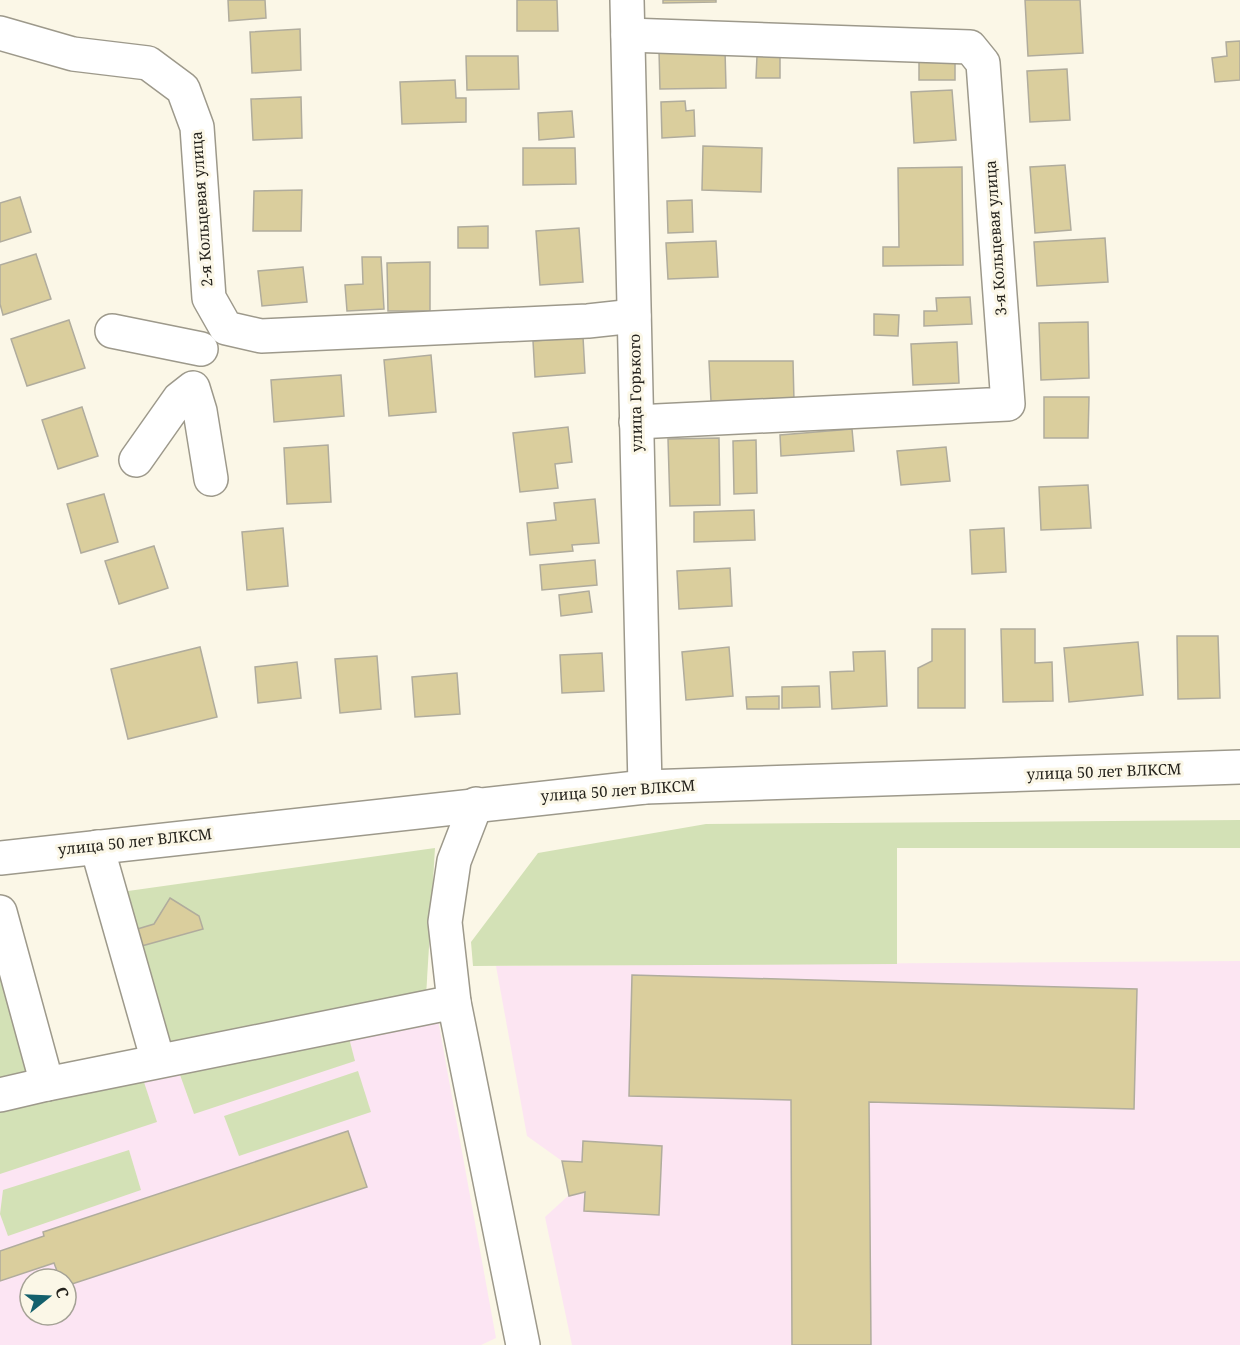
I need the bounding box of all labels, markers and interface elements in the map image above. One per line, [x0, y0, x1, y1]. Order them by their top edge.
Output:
street label: 2-я Кольцевая улица [186, 131, 216, 287]
street label: 3-я Кольцевая улица [980, 160, 1010, 316]
street label: улица Горького [624, 334, 646, 452]
street label: улица 50 лет ВЛКСМ [1026, 758, 1182, 784]
street label: улица 50 лет ВЛКСМ [540, 775, 696, 805]
street label: улица 50 лет ВЛКСМ [57, 823, 213, 859]
north arrow [18, 1267, 78, 1327]
text: С [50, 1284, 74, 1301]

